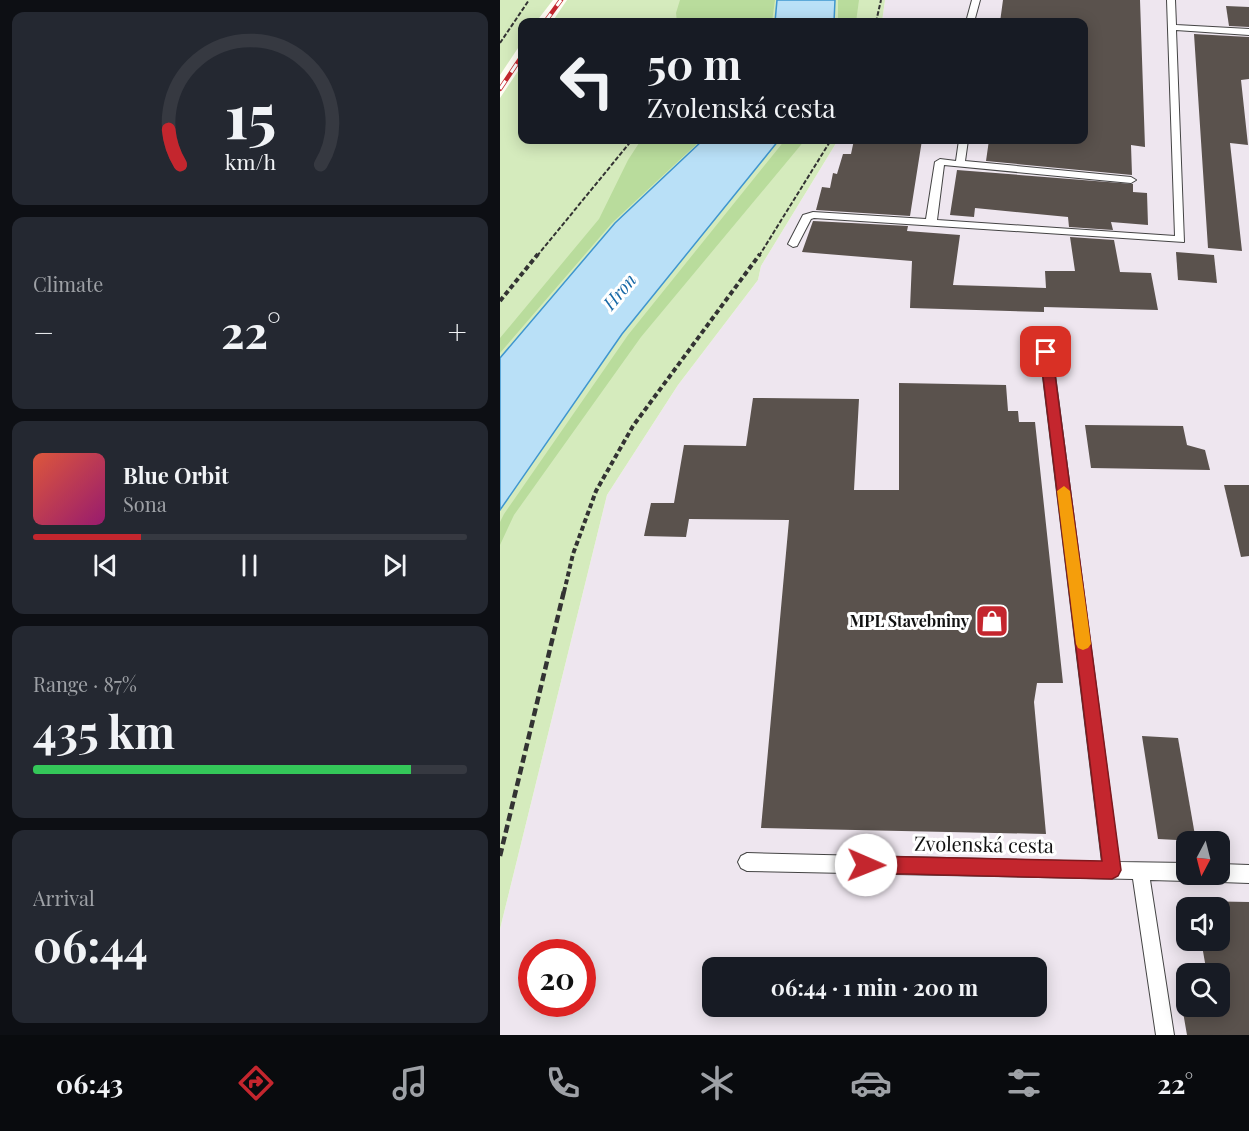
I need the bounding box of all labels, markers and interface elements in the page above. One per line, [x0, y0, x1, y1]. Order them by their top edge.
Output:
text: 50 m [647, 35, 741, 91]
icon: left [548, 42, 626, 120]
text: 15 [224, 71, 276, 155]
text: Zvolenská cesta [647, 89, 836, 125]
text: km/h [224, 148, 276, 176]
water label: Hron [597, 268, 641, 315]
text: Climate [33, 270, 103, 297]
text: 22° [221, 300, 281, 360]
text: − [33, 309, 54, 353]
text: + [448, 309, 467, 353]
pin [1020, 326, 1071, 377]
icon: arrive [1029, 335, 1062, 368]
text: Blue Orbit [123, 460, 229, 490]
text: Sona [123, 490, 167, 517]
icon: previous [89, 549, 122, 582]
icon: pause [233, 549, 266, 582]
icon: next [378, 549, 411, 582]
shop icon: MPL Stavebniny [974, 603, 1010, 639]
place label: MPL Stavebniny [849, 610, 970, 631]
text: Range · 87% [33, 670, 137, 697]
text: 435 km [33, 700, 175, 760]
street label: Zvolenská cesta [914, 829, 1054, 858]
north arrow [1176, 831, 1230, 885]
map controls [1176, 831, 1230, 1017]
position arrow [834, 833, 898, 897]
text: Arrival [33, 884, 95, 911]
button: sound [1176, 897, 1230, 951]
text: 06:44 [33, 914, 148, 974]
speed limit sign: 20 [518, 939, 596, 1017]
button: search [1176, 963, 1230, 1017]
text: 06:44 · 1 min · 200 m [771, 972, 978, 1002]
icon: directions [235, 1062, 277, 1104]
icon: music [389, 1062, 431, 1104]
icon: phone [542, 1062, 584, 1104]
icon: climate [696, 1062, 738, 1104]
icon: car [850, 1062, 892, 1104]
icon: filters [1003, 1062, 1045, 1104]
text: 06:43 [56, 1065, 123, 1101]
text: 22° [1157, 1065, 1193, 1101]

